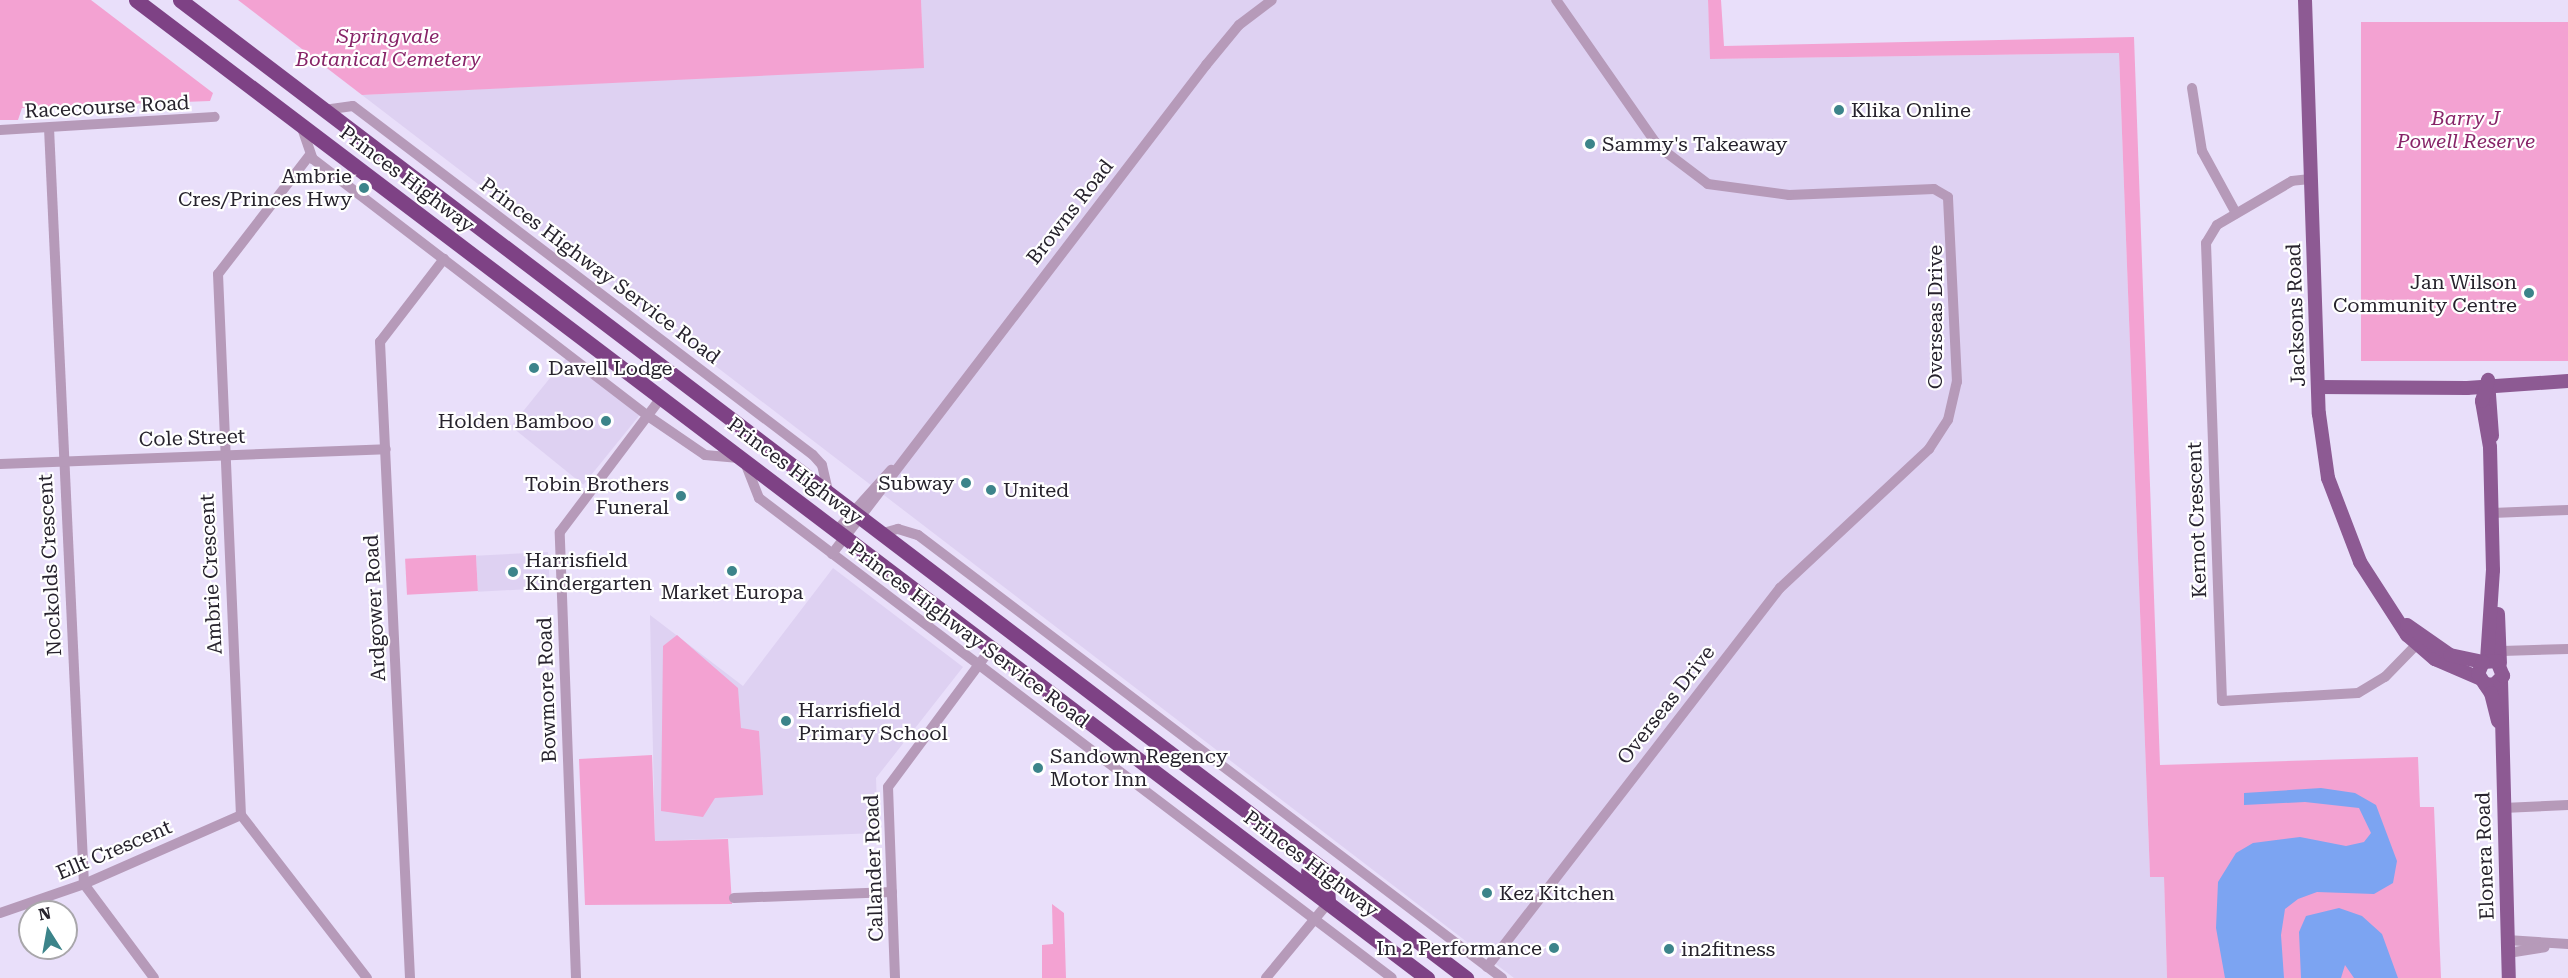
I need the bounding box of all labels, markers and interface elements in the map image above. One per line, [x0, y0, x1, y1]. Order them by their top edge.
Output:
park label: Springvale Botanical Cemetery [296, 24, 480, 71]
street label: Racecourse Road [24, 91, 190, 123]
place label: Klika Online [1851, 98, 1971, 122]
marker: Klika Online [1832, 103, 1846, 117]
park label: Barry J Powell Reserve [2397, 107, 2535, 154]
street label: Princes Highway [335, 120, 479, 238]
place label: Sammy's Takeaway [1602, 132, 1787, 156]
marker: Sammy's Takeaway [1583, 137, 1597, 151]
street label: Browns Road [1022, 155, 1118, 269]
place label: Ambrie Cres/Princes Hwy [178, 164, 352, 211]
street label: Princes Highway Service Road [475, 173, 725, 369]
marker: Ambrie Cres/Princes Hwy [357, 181, 371, 195]
street label: Jacksons Road [2282, 243, 2310, 387]
street label: Overseas Drive [1923, 245, 1947, 389]
place label: Jan Wilson Community Centre [2333, 270, 2517, 317]
marker: Jan Wilson Community Centre [2522, 286, 2536, 300]
place label: Davell Lodge [548, 356, 673, 380]
marker: Davell Lodge [525, 359, 543, 377]
place label: Holden Bamboo [438, 409, 594, 433]
street label: Princes Highway [723, 412, 867, 530]
marker: Holden Bamboo [599, 414, 613, 428]
street label: Cole Street [138, 424, 246, 452]
street label: Kernot Crescent [2182, 441, 2212, 599]
place label: Subway [878, 471, 954, 495]
place label: Tobin Brothers Funeral [525, 472, 669, 519]
street label: Nockolds Crescent [33, 473, 67, 657]
marker: Subway [959, 476, 973, 490]
place label: United [1003, 478, 1069, 502]
marker: United [984, 483, 998, 497]
marker: Tobin Brothers Funeral [674, 489, 688, 503]
street label: Ambrie Crescent [195, 493, 227, 655]
street label: Ardgower Road [359, 534, 391, 682]
street label: Princes Highway Service Road [844, 537, 1094, 733]
place label: Harrisfield Kindergarten [525, 548, 652, 595]
marker: Market Europa [725, 564, 739, 578]
marker: Harrisfield Kindergarten [506, 565, 520, 579]
place label: Market Europa [661, 580, 803, 604]
street label: Bowmore Road [532, 617, 562, 763]
street label: Overseas Drive [1612, 641, 1720, 769]
place label: Harrisfield Primary School [798, 698, 948, 745]
marker: Harrisfield Primary School [779, 714, 793, 728]
place label: Sandown Regency Motor Inn [1050, 744, 1228, 791]
marker: Sandown Regency Motor Inn [1031, 761, 1045, 775]
street label: Elonera Road [2471, 792, 2499, 920]
street label: Callander Road [859, 794, 889, 942]
street label: Princes Highway [1239, 805, 1383, 923]
street label: Ellt Crescent [53, 815, 175, 885]
place label: Kez Kitchen [1499, 881, 1615, 905]
marker: Kez Kitchen [1480, 886, 1494, 900]
north arrow [18, 900, 78, 960]
text: N [37, 903, 53, 924]
place label: In 2 Performance [1376, 936, 1542, 960]
place label: in2fitness [1681, 937, 1775, 961]
marker: In 2 Performance [1547, 941, 1561, 955]
marker: in2fitness [1662, 942, 1676, 956]

